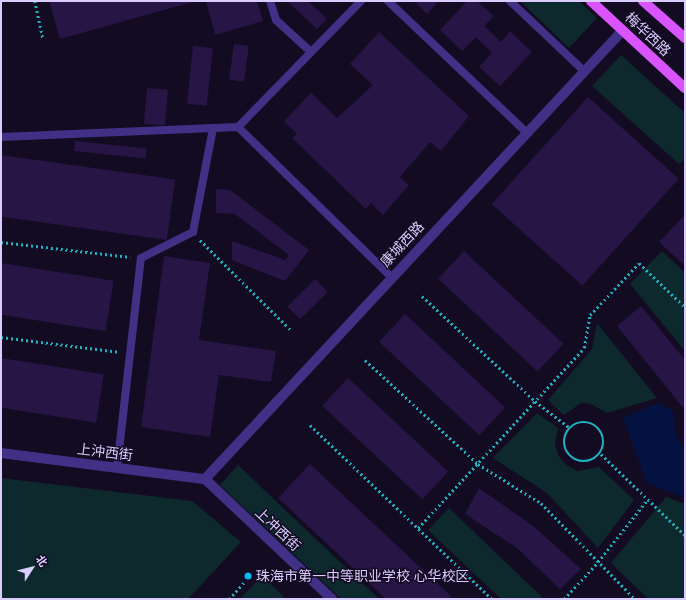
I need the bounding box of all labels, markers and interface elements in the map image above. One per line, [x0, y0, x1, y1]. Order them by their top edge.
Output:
street label: 梅华西路 [622, 9, 674, 59]
street label: 康城西路 [377, 218, 427, 270]
street label: 上沖西街 [76, 440, 134, 464]
street label: 上冲西街 [252, 504, 304, 554]
north arrow [12, 548, 52, 588]
text: 北 [34, 553, 50, 569]
place label: 珠海市第一中等职业学校 心华校区 [256, 568, 469, 584]
marker: 珠海市第一中等职业学校 心华校区 [243, 571, 253, 581]

